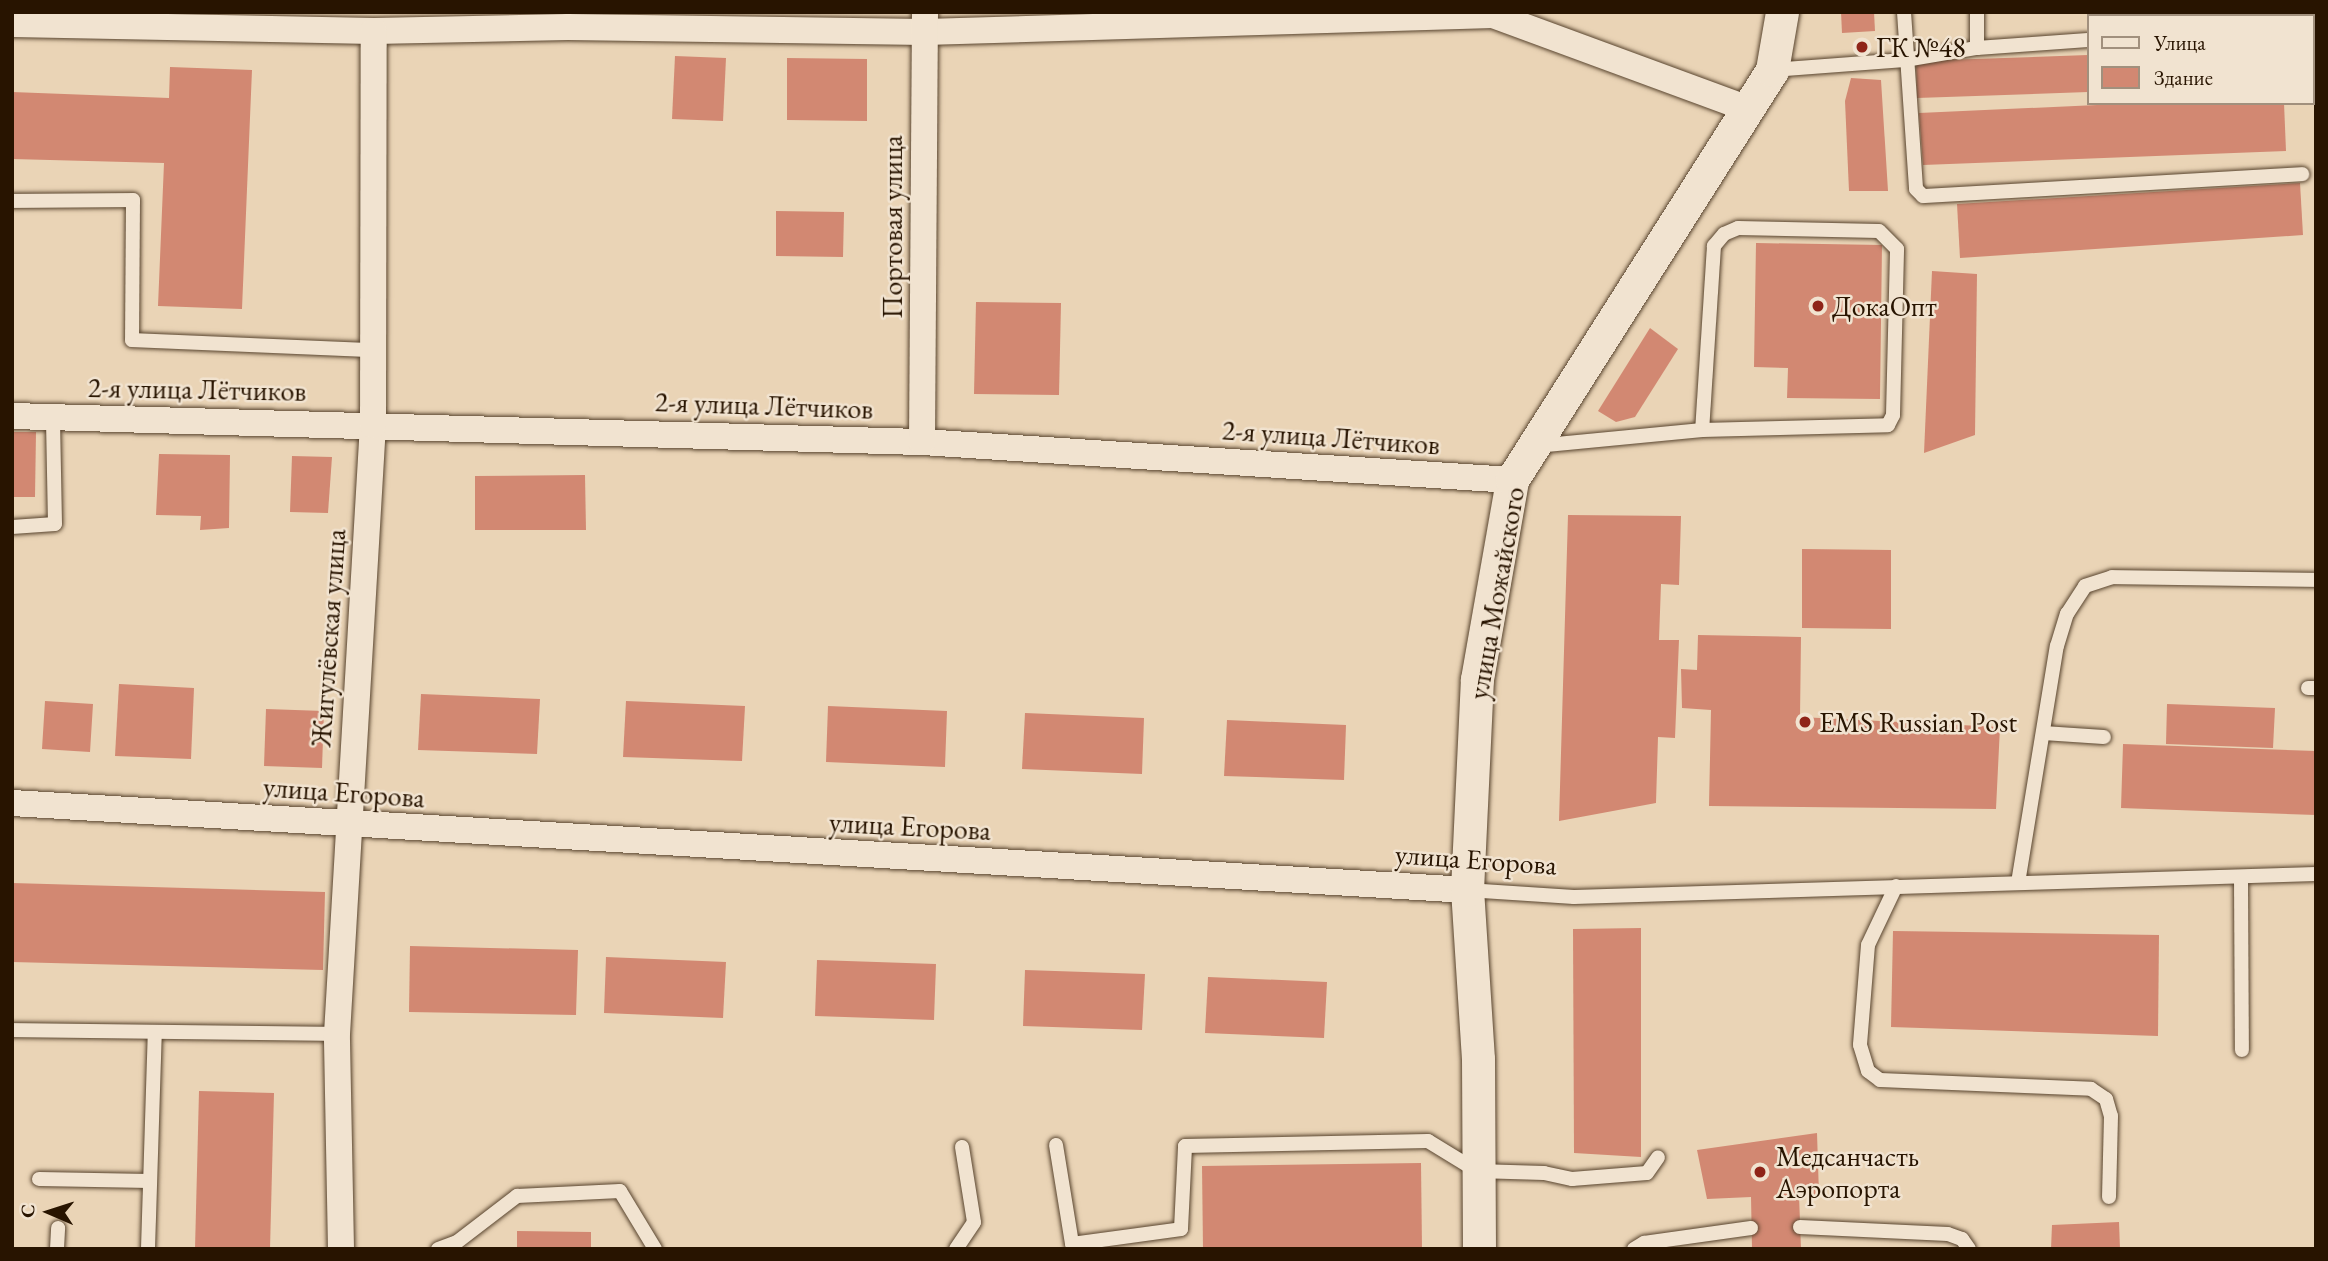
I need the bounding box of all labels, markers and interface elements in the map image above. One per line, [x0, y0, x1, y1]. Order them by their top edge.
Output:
legend [2086, 14, 2314, 105]
text: Улица [2154, 29, 2206, 56]
place label: ГК №48 [1876, 30, 1966, 64]
marker: ГК №48 [1854, 39, 1870, 55]
text: Здание [2154, 64, 2213, 91]
street label: Портовая улица [875, 135, 909, 319]
place label: ДокаОпт [1832, 289, 1937, 323]
marker: ДокаОпт [1810, 298, 1826, 314]
street label: 2-я улица Лётчиков [88, 370, 306, 408]
street label: 2-я улица Лётчиков [654, 384, 874, 426]
street label: 2-я улица Лётчиков [1221, 413, 1441, 461]
street label: улица Можайского [1461, 484, 1531, 702]
street label: Жигулёвская улица [304, 528, 352, 748]
place label: EMS Russian Рost [1819, 705, 2017, 739]
marker: EMS Russian Рost [1797, 714, 1813, 730]
street label: улица Егорова [262, 770, 426, 814]
street label: улица Егорова [828, 805, 992, 847]
street label: улица Егорова [1394, 837, 1558, 881]
place label: Медсанчасть Аэропорта [1776, 1139, 1919, 1205]
marker: Медсанчасть Аэропорта [1750, 1162, 1770, 1182]
north arrow [14, 1177, 84, 1247]
text: С [15, 1203, 40, 1218]

